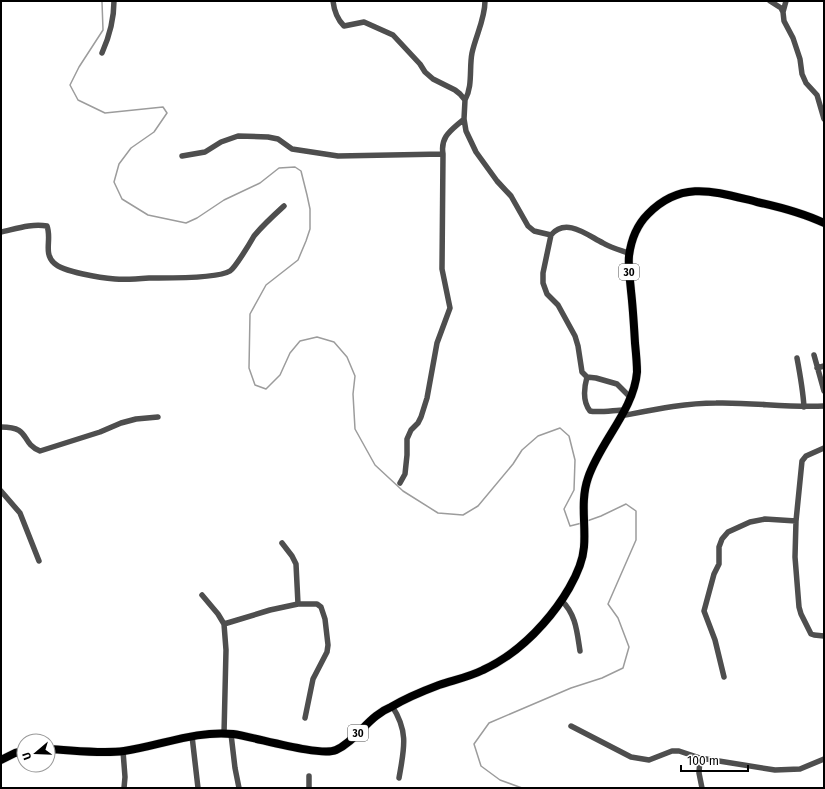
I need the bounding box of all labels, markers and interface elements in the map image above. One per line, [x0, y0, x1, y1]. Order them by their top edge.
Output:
road number: 30 [619, 264, 639, 280]
road number: 30 [348, 725, 368, 741]
north arrow [16, 733, 56, 773]
scale bar [681, 747, 748, 773]
text: U [20, 751, 34, 762]
text: 100 m [687, 754, 719, 768]

